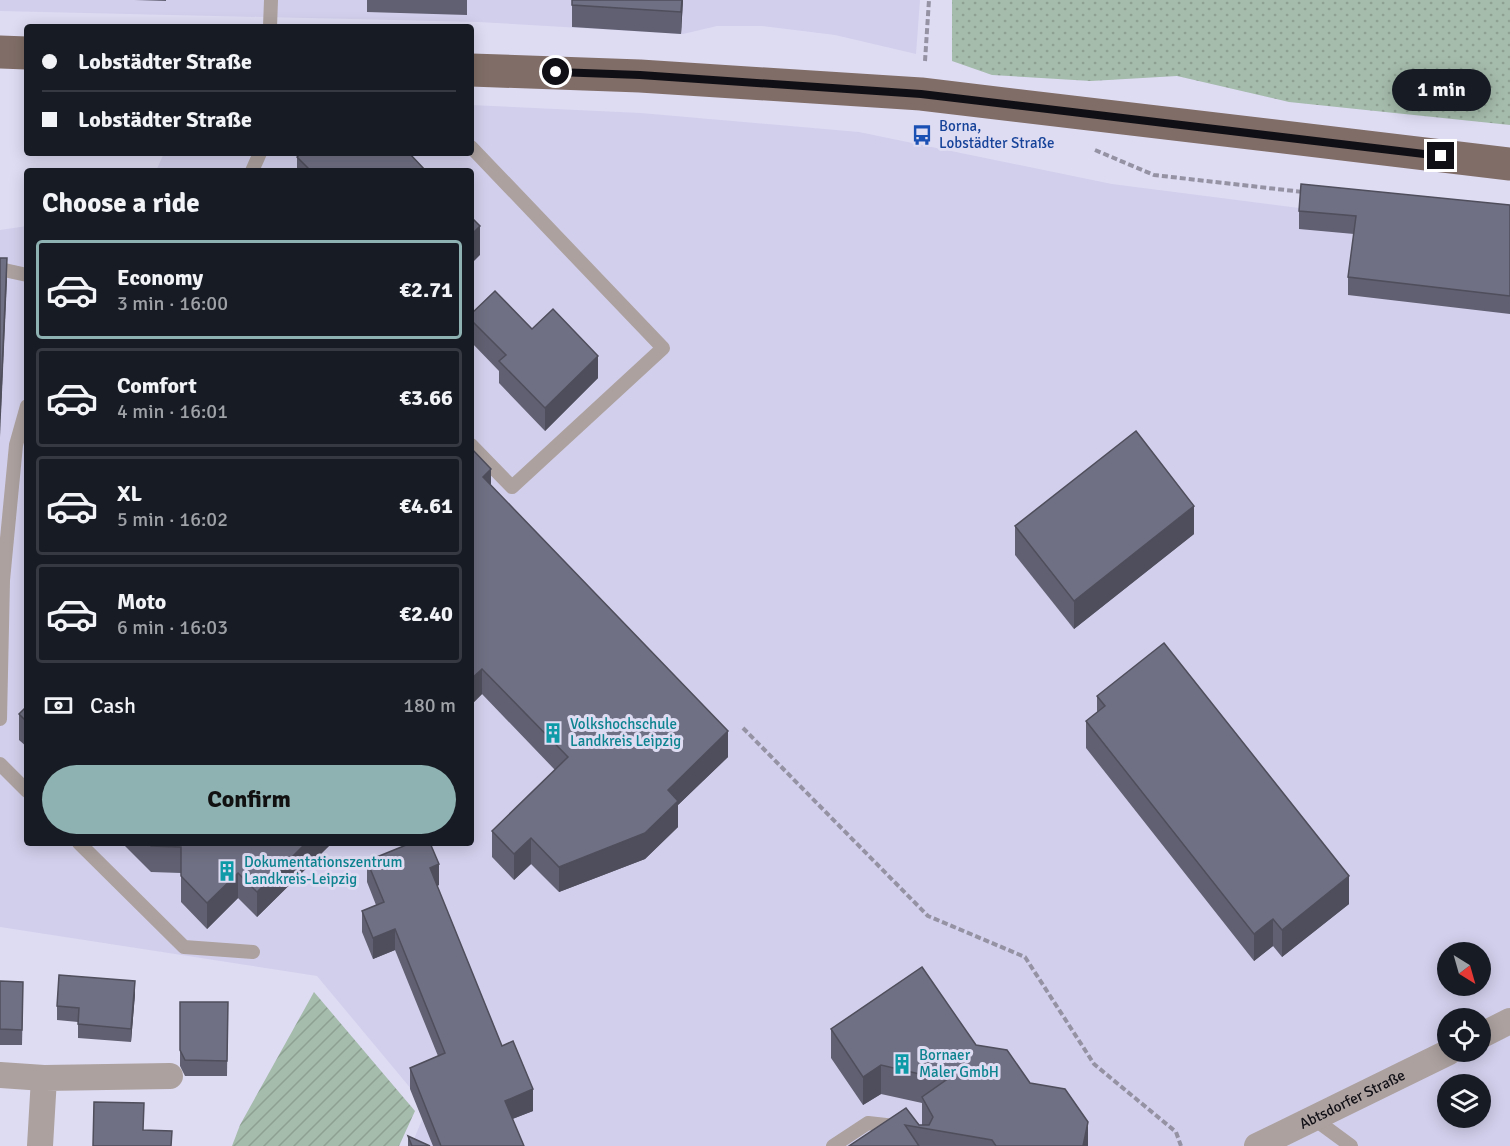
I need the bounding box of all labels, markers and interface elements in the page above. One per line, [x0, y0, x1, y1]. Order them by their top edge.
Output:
text: Lobstädter Straße [78, 48, 252, 75]
route start [542, 58, 569, 85]
callout: 1 min [1392, 69, 1490, 111]
text: 1 min [1417, 77, 1466, 102]
text: Lobstädter Straße [78, 106, 252, 133]
place label: Borna, Lobstädter Straße [939, 117, 1054, 152]
bus stop icon: Borna, Lobstädter Straße [910, 123, 934, 147]
route end [1427, 142, 1454, 169]
text: Choose a ride [42, 187, 200, 220]
icon: car [45, 263, 99, 317]
text: Economy [117, 264, 203, 291]
text: €2.71 [399, 276, 453, 303]
text: 3 min · 16:00 [117, 291, 228, 316]
icon: car [45, 371, 99, 425]
text: Comfort [117, 372, 197, 399]
text: €3.66 [399, 384, 453, 411]
text: 4 min · 16:01 [117, 399, 228, 424]
icon: car [45, 479, 99, 533]
text: XL [117, 480, 142, 507]
text: €4.61 [399, 492, 453, 519]
text: 5 min · 16:02 [117, 507, 228, 532]
icon: car [45, 587, 99, 641]
text: Moto [117, 588, 166, 615]
text: €2.40 [399, 600, 453, 627]
text: 6 min · 16:03 [117, 615, 228, 640]
icon: cash [42, 689, 75, 722]
text: Cash [90, 692, 136, 719]
text: 180 m [403, 693, 456, 718]
place label: Volkshochschule Landkreis Leipzig [570, 715, 681, 750]
building icon: Volkshochschule Landkreis Leipzig [541, 721, 565, 745]
button: Confirm [42, 765, 456, 834]
place label: Dokumentationszentrum Landkreis-Leipzig [244, 853, 402, 888]
building icon: Dokumentationszentrum Landkreis-Leipzig [215, 859, 239, 883]
north arrow [1437, 942, 1491, 996]
map controls [1437, 942, 1491, 1128]
button: locate [1437, 1008, 1491, 1062]
place label: Bornaer Maler GmbH [919, 1046, 999, 1081]
building icon: Bornaer Maler GmbH [890, 1052, 914, 1076]
street label: Abtsdorfer Straße [1296, 1066, 1408, 1133]
button: layers [1437, 1074, 1491, 1128]

